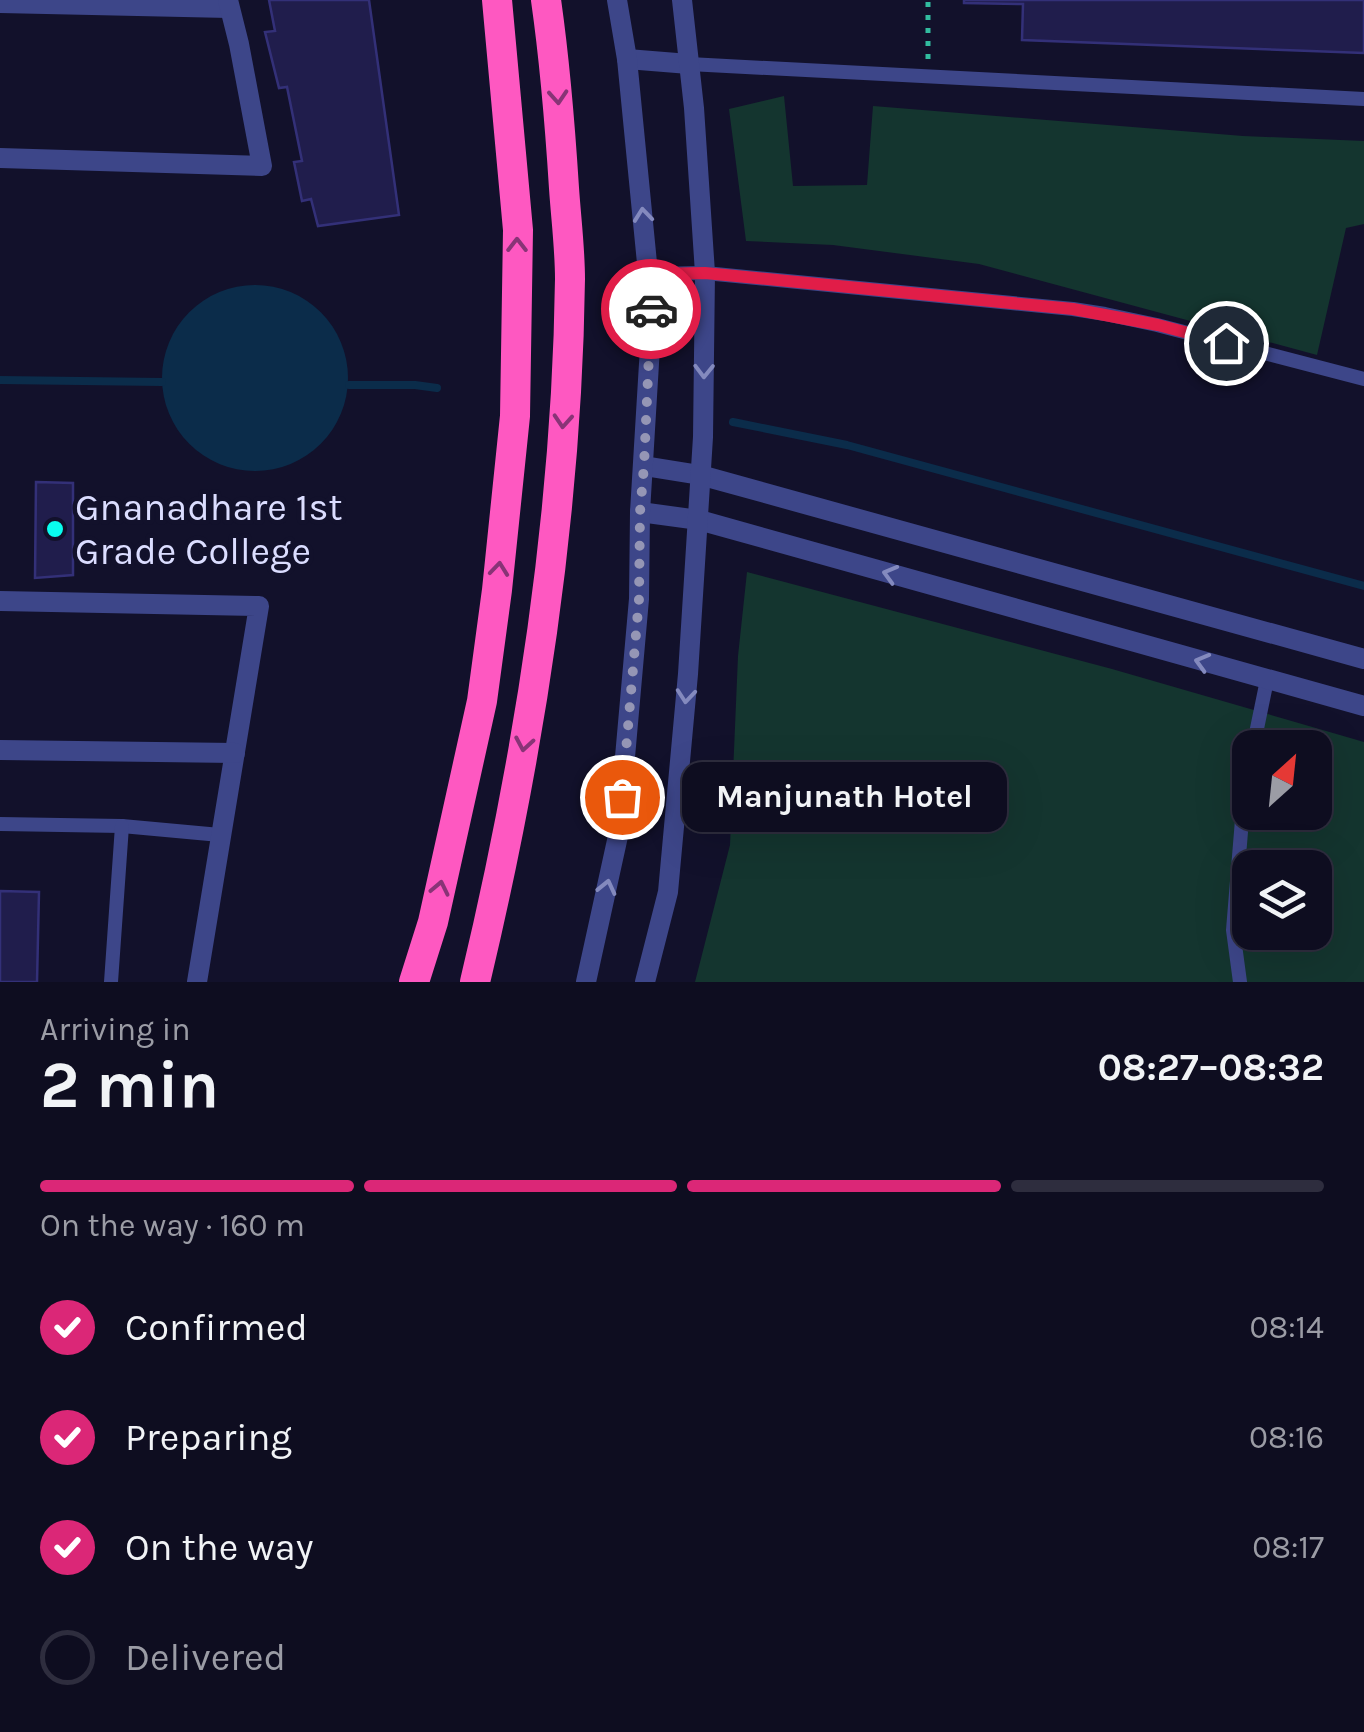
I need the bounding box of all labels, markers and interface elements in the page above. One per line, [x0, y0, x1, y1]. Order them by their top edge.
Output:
one-way arrow [547, 89, 568, 105]
one-way arrow [632, 206, 654, 222]
one-way arrow [506, 236, 528, 252]
courier [601, 259, 701, 359]
icon: car [624, 282, 679, 337]
pin [1184, 301, 1269, 386]
icon: home [1199, 316, 1254, 371]
one-way arrow [693, 364, 715, 380]
one-way arrow [553, 414, 575, 430]
place label: Gnanadhare 1st Grade College [75, 485, 343, 574]
marker: Gnanadhare 1st Grade College [44, 518, 66, 540]
one-way arrow [488, 560, 509, 576]
one-way arrow [882, 565, 899, 586]
one-way arrow [1195, 653, 1212, 674]
one-way arrow [676, 688, 698, 704]
north arrow [1232, 730, 1332, 830]
map controls [1232, 730, 1332, 950]
one-way arrow [514, 735, 535, 752]
pin [580, 755, 665, 840]
callout: Manjunath Hotel [682, 762, 1007, 832]
icon: bag [595, 770, 650, 825]
text: Manjunath Hotel [716, 778, 973, 815]
button: layers [1232, 850, 1332, 950]
one-way arrow [595, 879, 616, 896]
one-way arrow [428, 880, 449, 897]
text: Arriving in [40, 1011, 191, 1048]
text: 08:27–08:32 [1098, 1045, 1324, 1090]
text: 2 min [40, 1047, 219, 1123]
text: On the way · 160 m [40, 1207, 305, 1244]
icon: check [40, 1300, 95, 1355]
text: Confirmed [125, 1305, 308, 1350]
text: 08:14 [1250, 1309, 1324, 1346]
icon: check [40, 1410, 95, 1465]
text: Preparing [125, 1415, 292, 1460]
text: 08:16 [1249, 1419, 1324, 1456]
icon: check [40, 1520, 95, 1575]
text: On the way [125, 1525, 313, 1570]
text: 08:17 [1252, 1529, 1324, 1566]
text: Delivered [125, 1635, 286, 1680]

